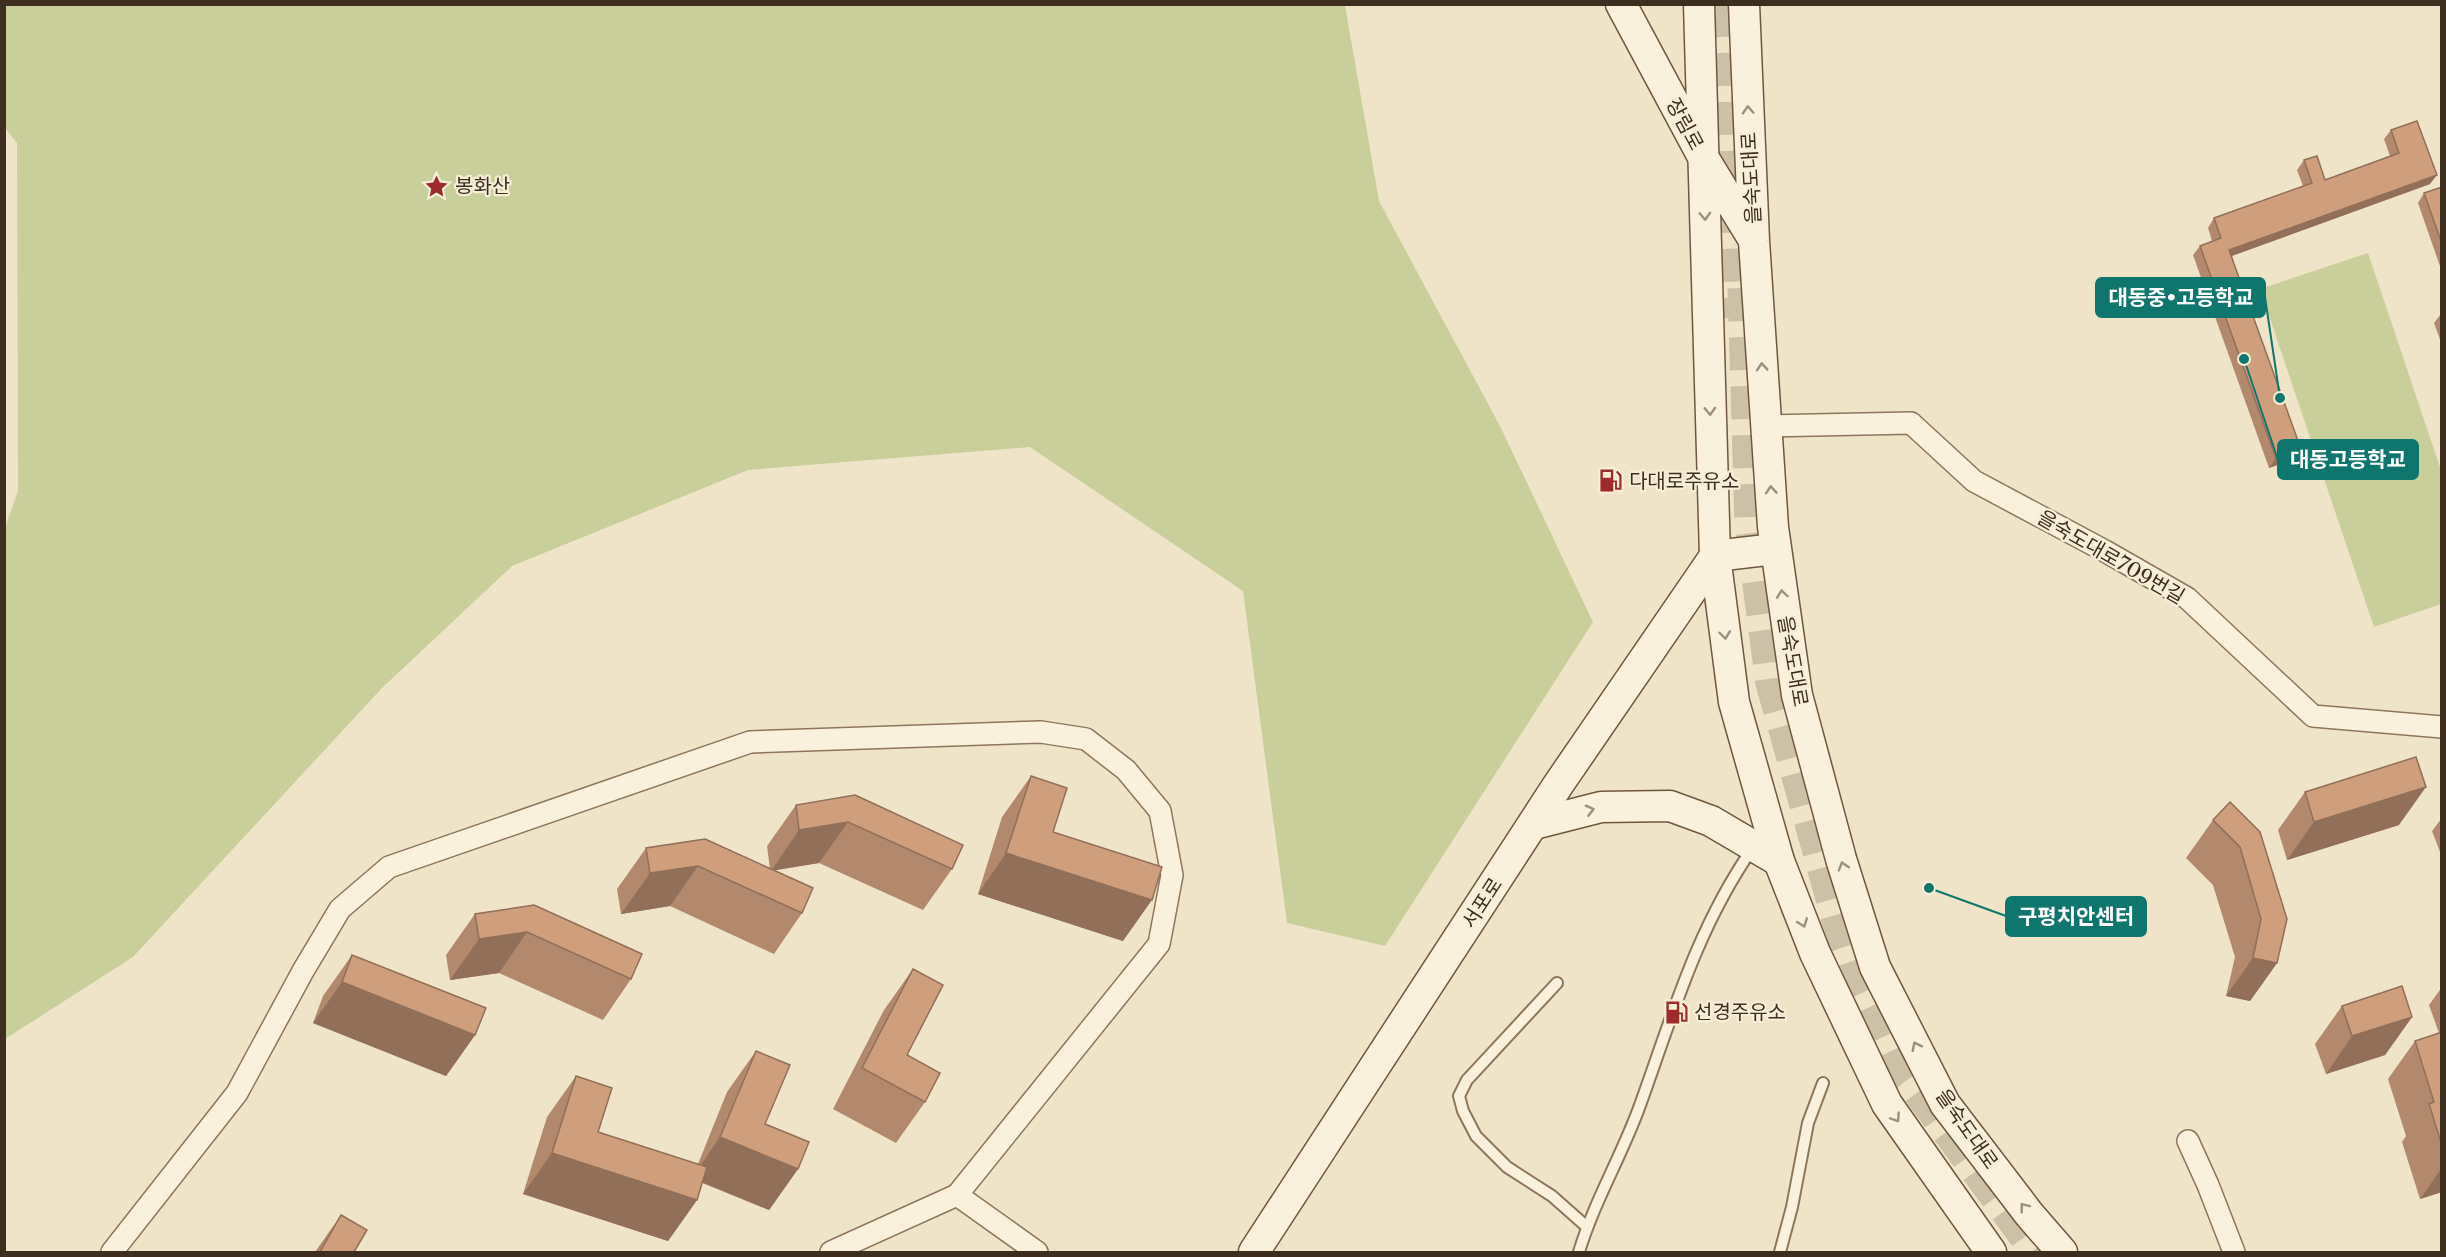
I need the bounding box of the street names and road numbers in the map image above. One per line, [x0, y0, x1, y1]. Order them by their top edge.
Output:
street label: 장림로 [1661, 94, 1709, 154]
street label: 을숙도대로 [1737, 131, 1765, 225]
street label: 을숙도대로709번길 [2033, 505, 2189, 609]
street label: 을숙도대로 [1773, 614, 1813, 708]
street label: 서포로 [1457, 873, 1507, 933]
street label: 을숙도대로 [1931, 1084, 2003, 1174]

